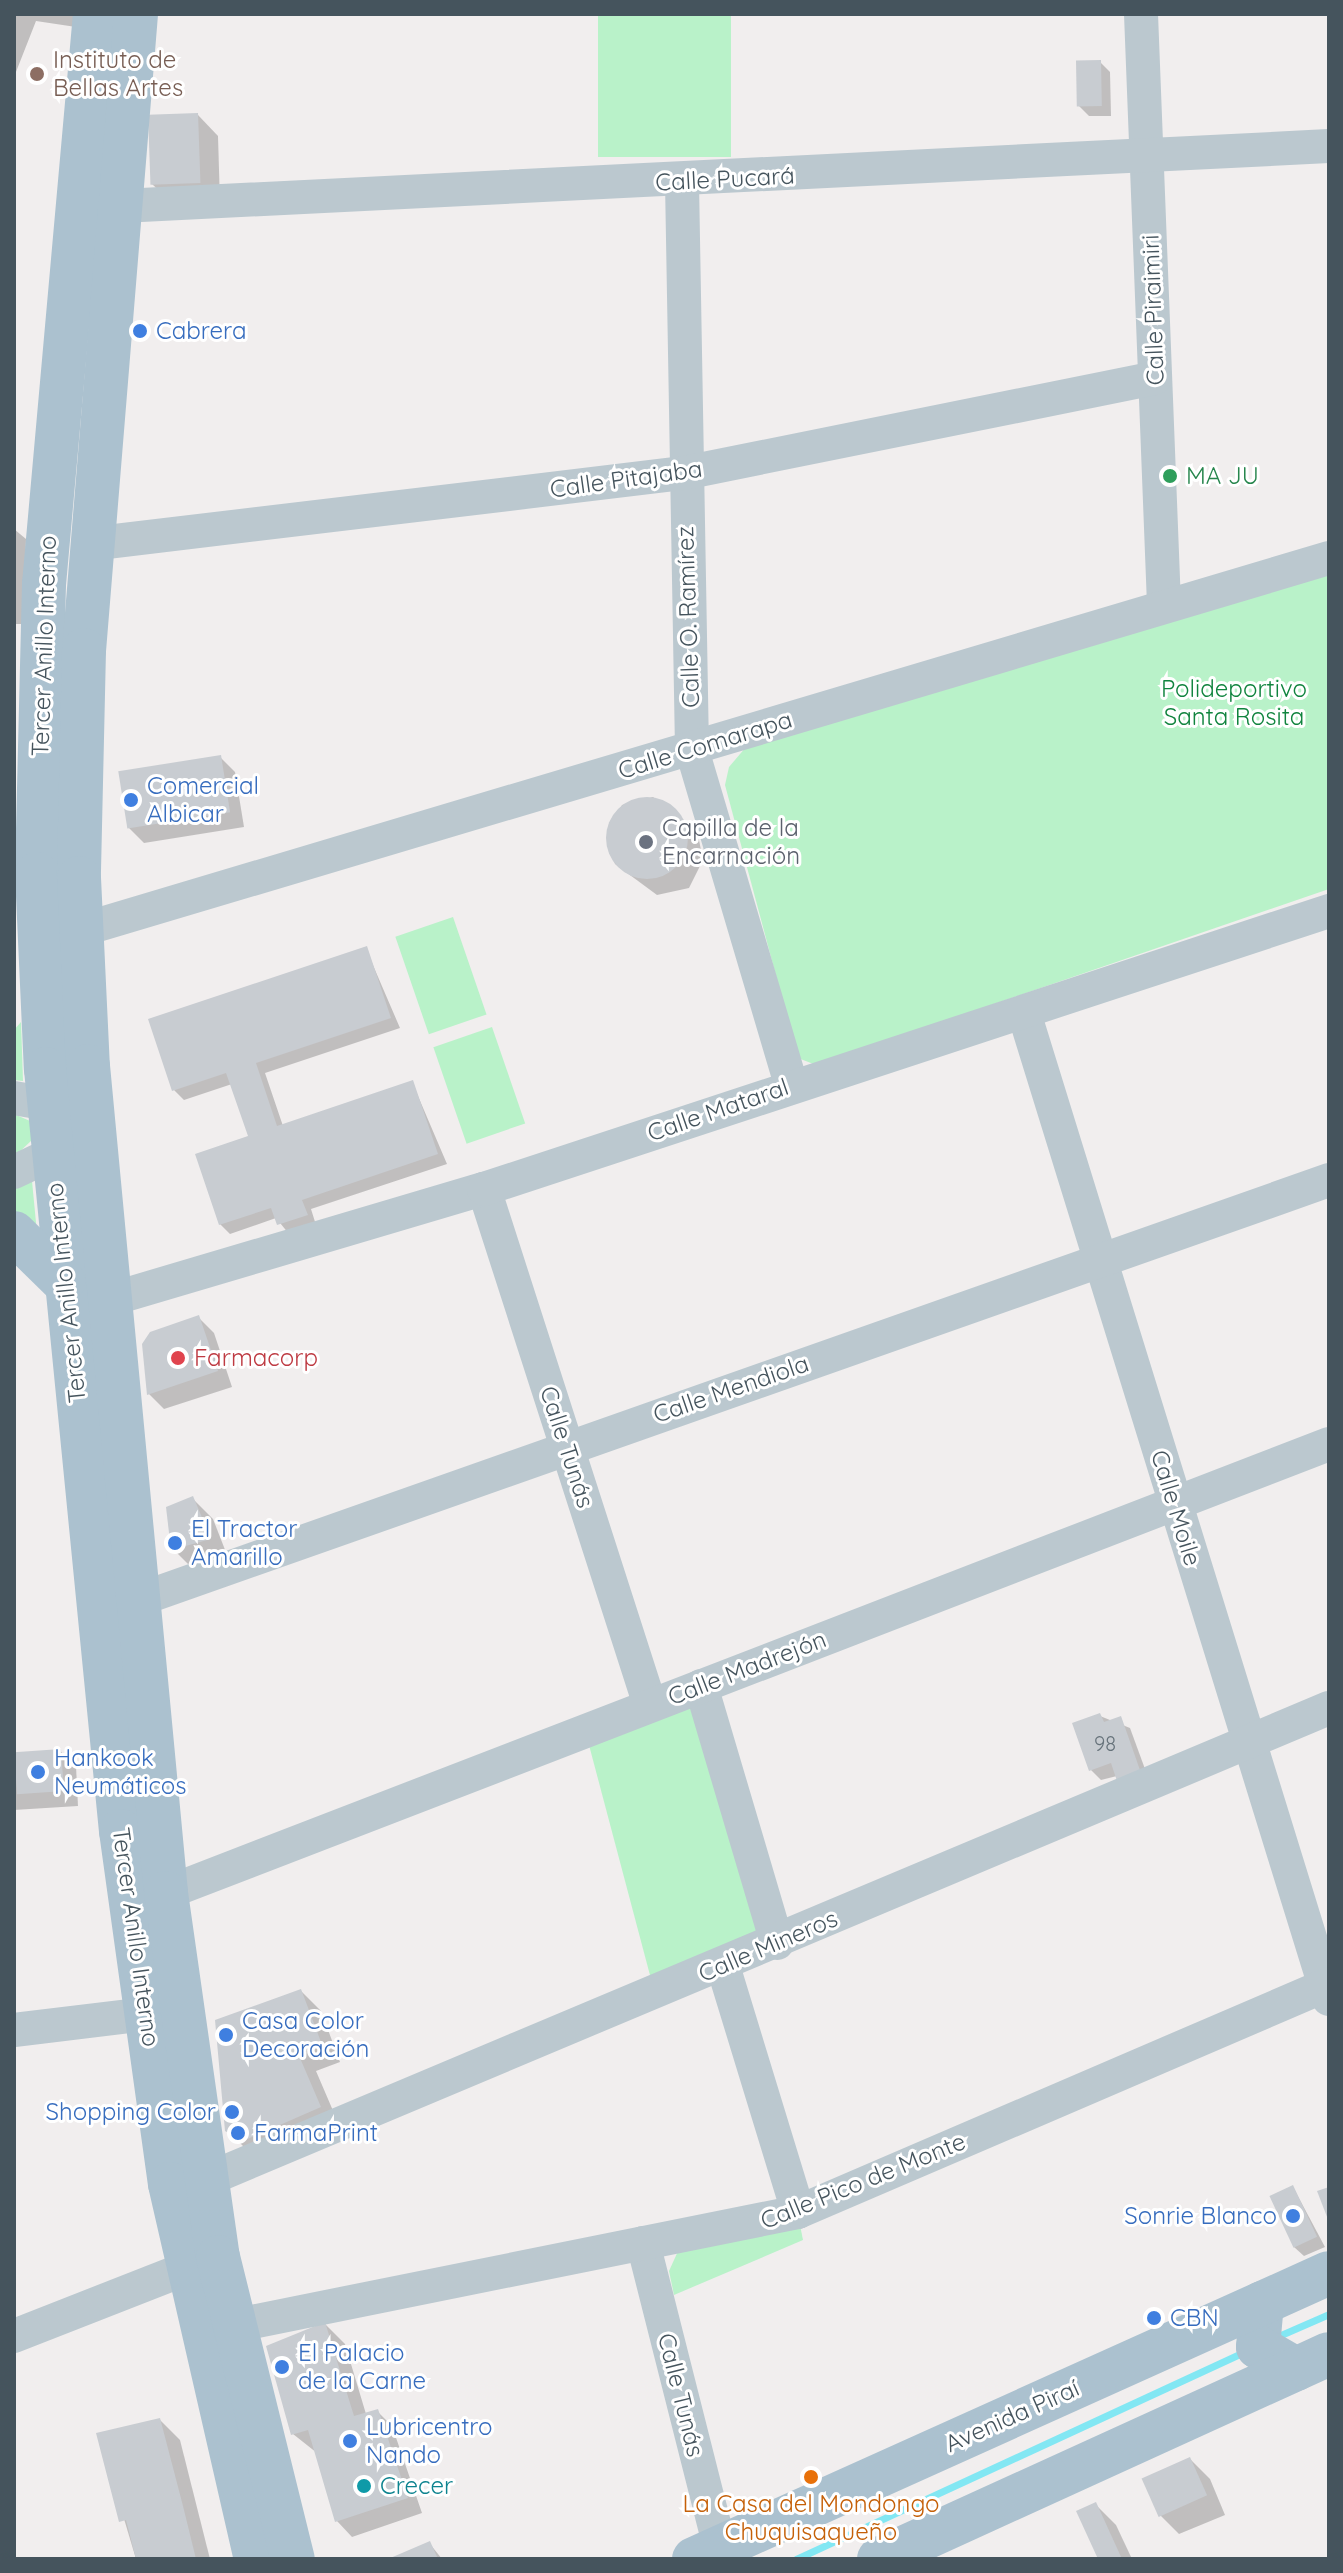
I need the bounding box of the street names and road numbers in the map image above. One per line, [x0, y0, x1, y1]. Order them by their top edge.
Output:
street label: Calle Pucará [655, 161, 795, 197]
street label: Calle Piraimiri [1136, 234, 1170, 386]
street label: Calle Pitajaba [548, 454, 704, 504]
street label: Calle O. Ramírez [670, 526, 706, 708]
street label: Tercer Anillo Interno [26, 535, 62, 757]
street label: Calle Comarapa [615, 705, 795, 785]
street label: Calle Mataral [644, 1072, 792, 1148]
street label: Tercer Anillo Interno [40, 1182, 92, 1404]
street label: Calle Mendiola [649, 1349, 813, 1429]
street label: Calle Tunás [534, 1383, 600, 1511]
street label: Calle Moile [1145, 1447, 1207, 1569]
street label: Calle Madrejón [664, 1625, 830, 1711]
street label: Tercer Anillo Interno [106, 1826, 166, 2048]
street label: Calle Mineros [694, 1904, 842, 1988]
street label: Calle Pico de Monte [756, 2127, 970, 2235]
street label: Calle Tunás [652, 2330, 710, 2460]
street label: Avenida Piraí [940, 2374, 1084, 2458]

